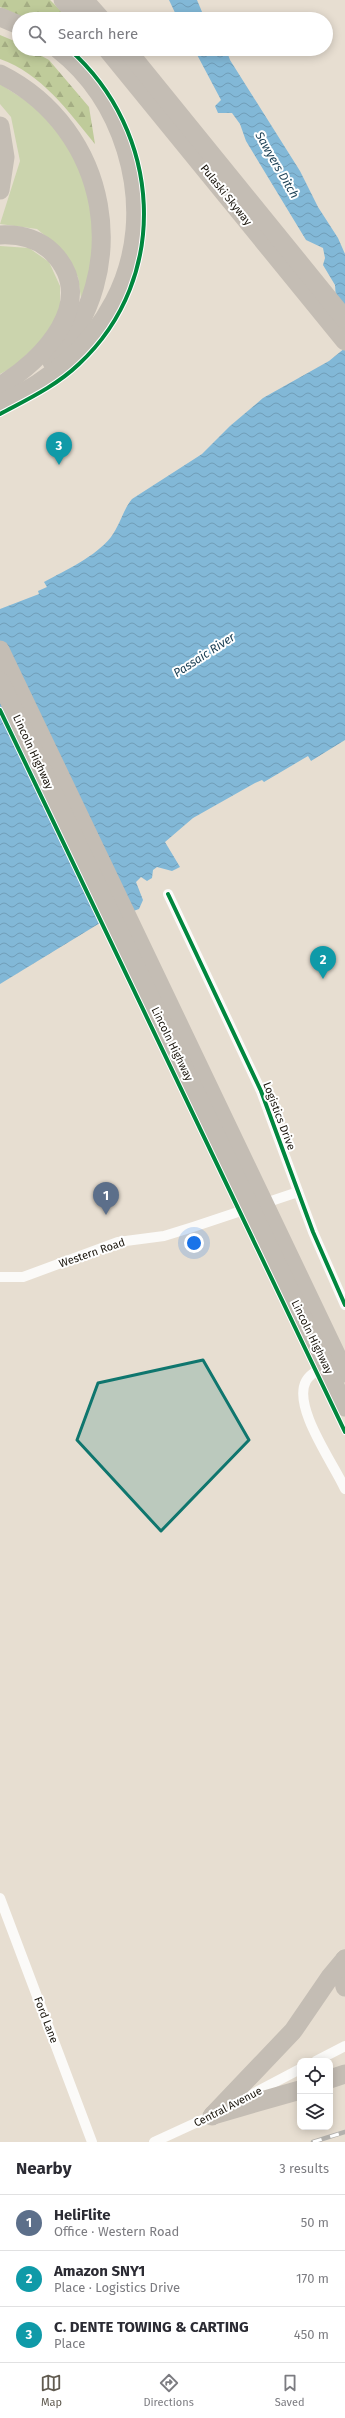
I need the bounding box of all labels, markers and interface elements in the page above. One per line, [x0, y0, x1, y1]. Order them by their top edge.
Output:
search box [12, 12, 333, 56]
icon: search [26, 23, 48, 45]
text: Search here [58, 25, 138, 43]
water label: Sawyers Ditch [252, 128, 302, 201]
street label: Pulaski Skyway [198, 162, 255, 228]
pin: 3 [46, 432, 72, 465]
water label: Passaic River [171, 630, 238, 680]
street label: Lincoln Highway [10, 713, 56, 792]
pin: 2 [310, 946, 336, 979]
street label: Lincoln Highway [148, 1005, 196, 1084]
street label: Logistics Drive [260, 1080, 298, 1152]
pin: 1 [93, 1182, 119, 1215]
your location [184, 1233, 204, 1253]
street label: Western Road [57, 1236, 127, 1270]
street label: Lincoln Highway [288, 1298, 336, 1377]
street label: Ford Lane [31, 1995, 61, 2045]
map controls [297, 2058, 333, 2130]
button: locate [297, 2058, 333, 2094]
street label: Central Avenue [192, 2084, 264, 2130]
button: layers [297, 2094, 333, 2130]
text: Nearby [16, 2158, 71, 2179]
text: 3 results [279, 2161, 329, 2176]
text: HeliFlite [54, 2206, 111, 2224]
text: 1 [26, 2215, 32, 2230]
text: 50 m [301, 2215, 329, 2230]
text: Office · Western Road [54, 2224, 179, 2239]
text: Amazon SNY1 [54, 2262, 145, 2280]
text: 2 [26, 2271, 32, 2286]
text: 170 m [296, 2271, 329, 2286]
text: Place · Logistics Drive [54, 2280, 180, 2295]
text: C. DENTE TOWING & CARTING [54, 2318, 249, 2336]
text: 3 [26, 2327, 32, 2342]
text: 450 m [294, 2327, 329, 2342]
text: Place [54, 2336, 85, 2351]
tab: Map [40, 2372, 62, 2409]
tab: Directions [143, 2372, 194, 2409]
tab: Saved [275, 2372, 305, 2409]

